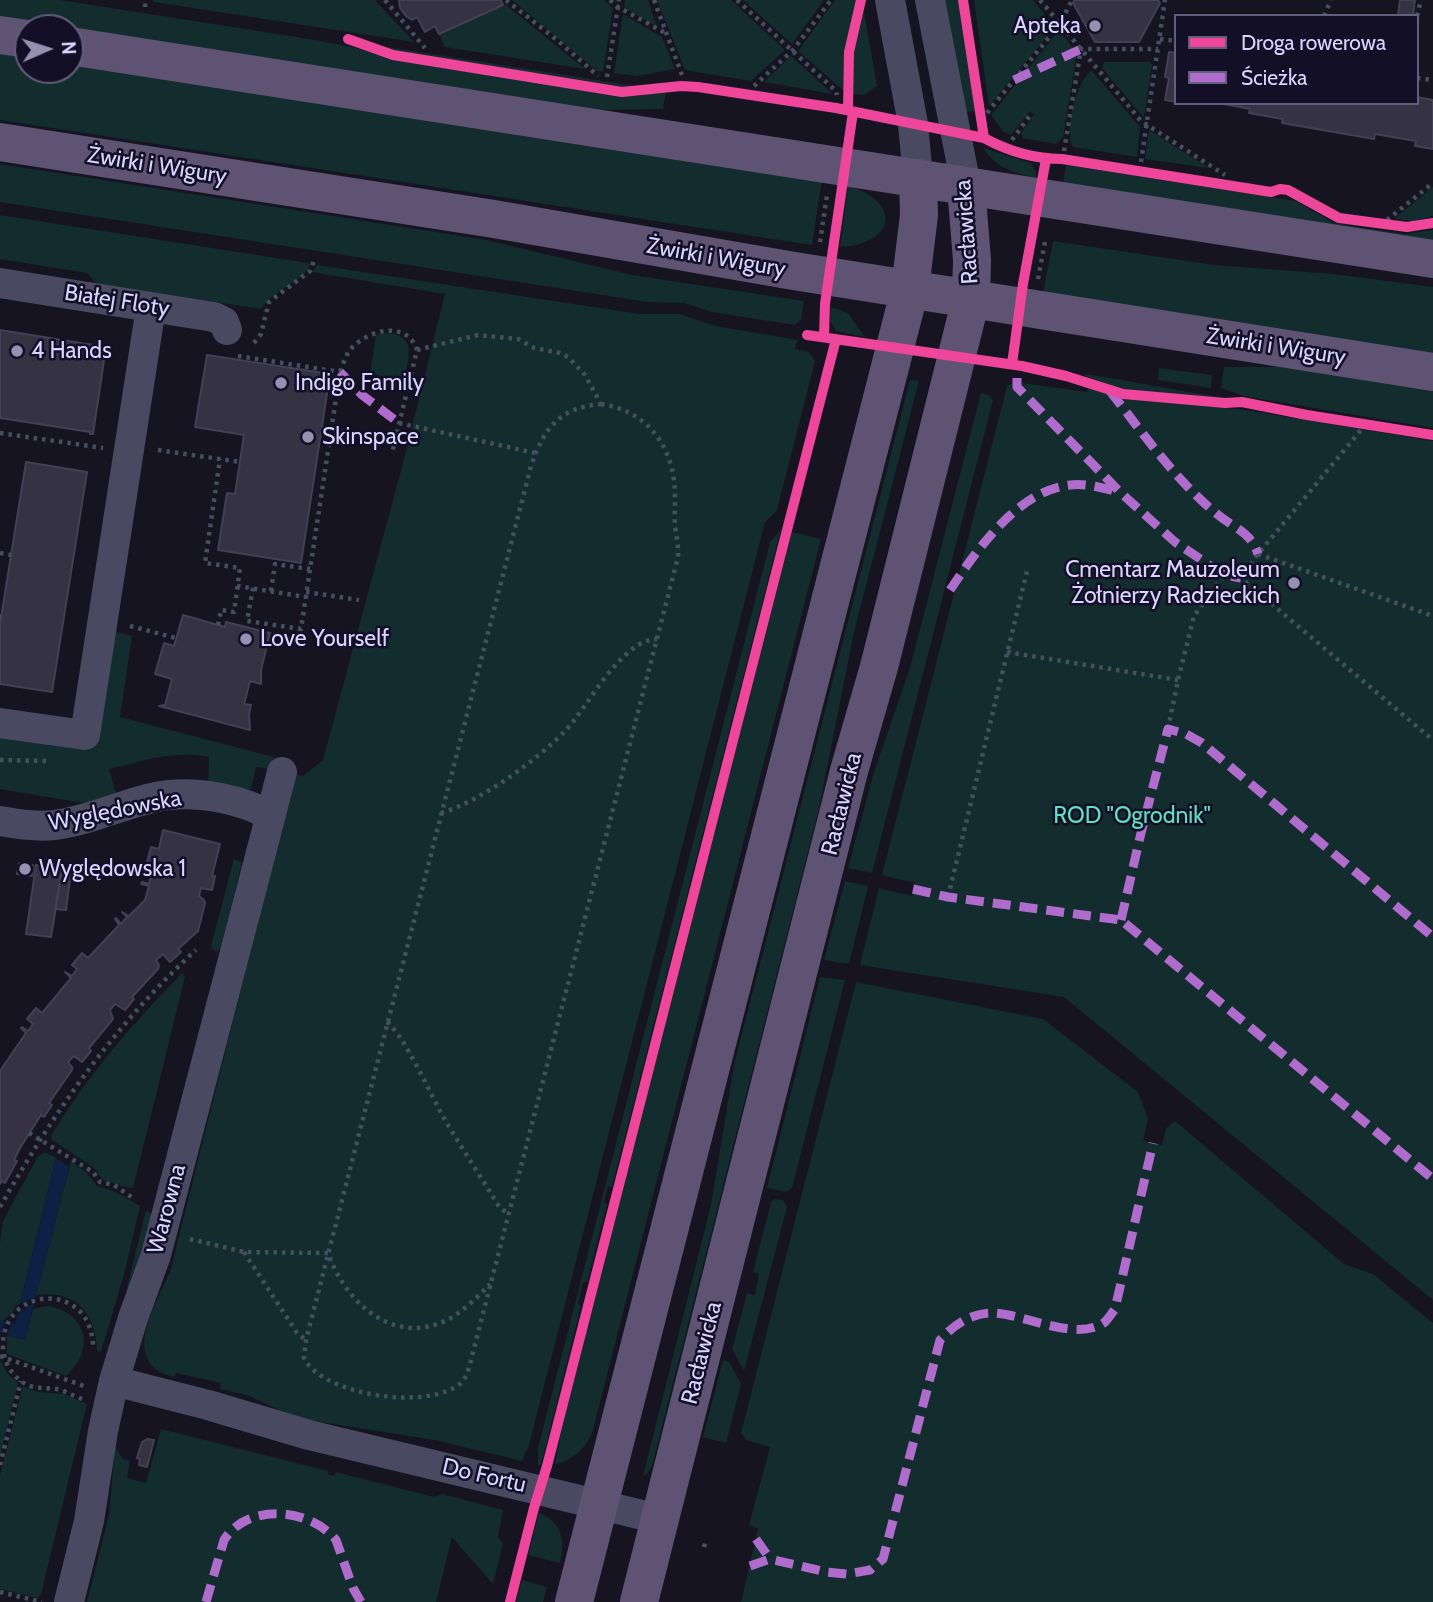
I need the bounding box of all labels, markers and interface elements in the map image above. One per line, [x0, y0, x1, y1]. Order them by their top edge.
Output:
place label: Apteka [1014, 12, 1081, 40]
north arrow [14, 14, 84, 84]
legend [1174, 14, 1419, 105]
marker: Apteka [1087, 18, 1103, 34]
text: Droga rowerowa [1241, 30, 1386, 55]
text: N [57, 41, 80, 55]
text: Ścieżka [1241, 65, 1307, 90]
street label: Żwirki i Wigury [85, 141, 229, 191]
street label: Racławicka [950, 179, 984, 285]
street label: Żwirki i Wigury [644, 232, 788, 284]
street label: Białej Floty [63, 279, 171, 323]
street label: Żwirki i Wigury [1204, 322, 1348, 372]
place label: 4 Hands [31, 337, 112, 365]
marker: 4 Hands [9, 343, 25, 359]
place label: Indigo Family [295, 369, 424, 397]
marker: Indigo Family [273, 375, 289, 391]
place label: Skinspace [322, 423, 419, 451]
marker: Skinspace [300, 429, 316, 445]
place label: Cmentarz Mauzoleum Żołnierzy Radzieckich [1065, 556, 1280, 610]
marker: Cmentarz Mauzoleum Żołnierzy Radzieckich [1286, 575, 1302, 591]
place label: Love Yourself [260, 625, 389, 653]
marker: Love Yourself [238, 631, 254, 647]
street label: Racławicka [816, 750, 868, 858]
street label: Wyględowska [46, 785, 184, 837]
park label: ROD "Ogrodnik" [1053, 802, 1211, 830]
place label: Wyględowska 1 [39, 855, 186, 883]
marker: Wyględowska 1 [17, 861, 33, 877]
street label: Warowna [142, 1161, 192, 1257]
street label: Racławicka [676, 1299, 728, 1407]
street label: Do Fortu [439, 1453, 529, 1499]

